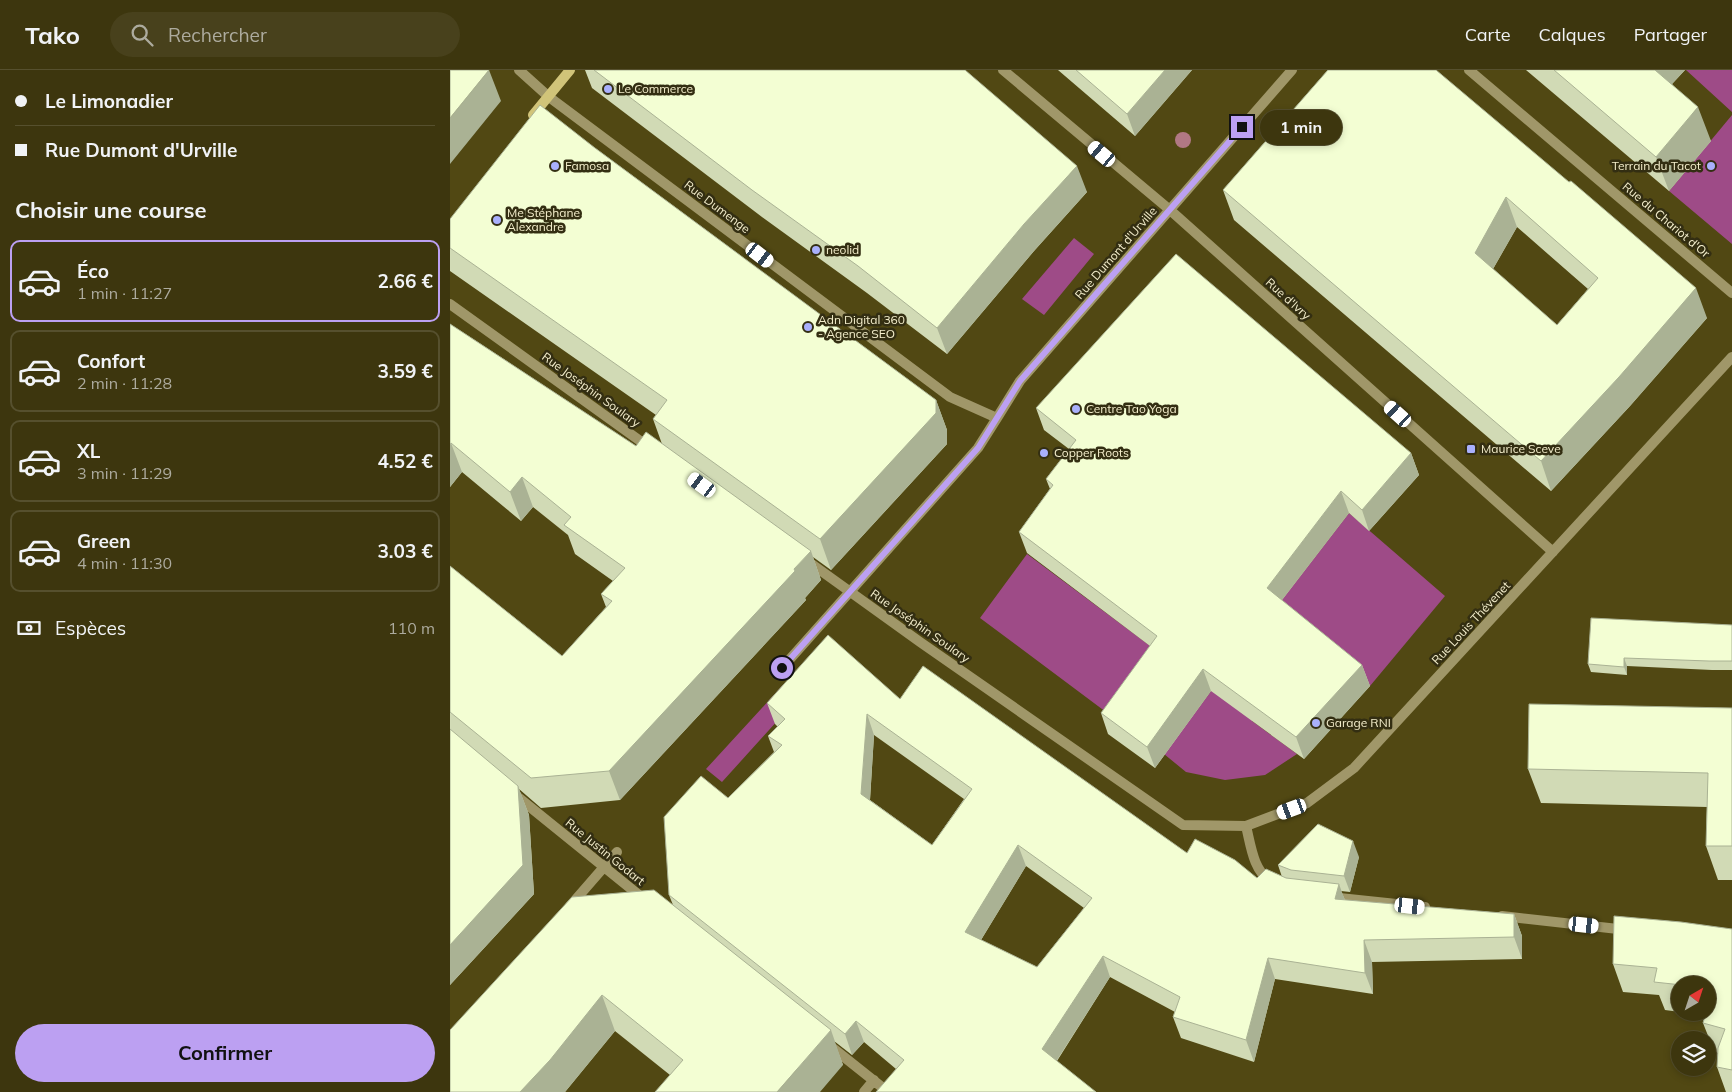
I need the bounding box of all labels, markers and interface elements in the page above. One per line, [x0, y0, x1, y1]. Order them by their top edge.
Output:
search box [110, 12, 460, 57]
text: Tako [25, 20, 80, 50]
icon: search [128, 21, 156, 49]
text: Rechercher [168, 23, 267, 47]
text: Carte [1465, 23, 1511, 46]
text: Calques [1539, 23, 1606, 46]
text: Partager [1634, 23, 1707, 46]
place label: Le Commerce [618, 81, 693, 96]
marker: Le Commerce [602, 83, 614, 95]
text: Le Limonadier [45, 89, 173, 113]
callout: 1 min [1260, 110, 1342, 144]
route end [1231, 116, 1253, 138]
text: 1 min [1280, 117, 1322, 137]
text: Rue Dumont d'Urville [45, 138, 237, 162]
car [1085, 139, 1118, 169]
place label: Famosa [565, 158, 609, 173]
place label: Terrain du Tacot [1612, 158, 1701, 173]
marker: Famosa [549, 160, 561, 172]
marker: Terrain du Tacot [1705, 160, 1717, 172]
street label: Rue Dumenge [681, 177, 753, 236]
street label: Rue du Chariot d'Or [1620, 179, 1714, 261]
text: Choisir une course [15, 196, 207, 224]
street label: Rue Dumont d'Urville [1071, 203, 1160, 302]
place label: Me Stéphane Alexandre [507, 205, 580, 234]
marker: Me Stéphane Alexandre [491, 214, 503, 226]
car [743, 240, 776, 270]
place label: neolid [826, 242, 859, 257]
marker: neolid [810, 244, 822, 256]
icon: car [17, 259, 62, 304]
text: Éco [77, 259, 109, 283]
text: 2.66 € [377, 269, 433, 293]
street label: Rue d'Ivry [1263, 275, 1314, 323]
text: 1 min · 11:27 [77, 283, 172, 303]
place label: Adn Digital 360 - Agence SEO [818, 312, 905, 341]
marker: Adn Digital 360 - Agence SEO [802, 321, 814, 333]
icon: car [17, 349, 62, 394]
text: Confort [77, 349, 145, 373]
street label: Rue Joséphin Soulary [539, 349, 644, 431]
text: 3.59 € [377, 359, 433, 383]
text: 2 min · 11:28 [77, 373, 172, 393]
car [1381, 398, 1414, 430]
place label: Centre Tao Yoga [1086, 401, 1177, 416]
marker: Centre Tao Yoga [1070, 403, 1082, 415]
icon: car [17, 439, 62, 484]
text: XL [77, 439, 100, 463]
place label: Maurice Sceve [1481, 441, 1561, 456]
marker: Maurice Sceve [1465, 443, 1477, 455]
place label: Copper Roots [1054, 445, 1129, 460]
marker: Copper Roots [1038, 447, 1050, 459]
text: 4.52 € [377, 449, 433, 473]
text: 3 min · 11:29 [77, 463, 172, 483]
car [685, 470, 718, 500]
icon: car [17, 529, 62, 574]
text: Green [77, 529, 131, 553]
text: 3.03 € [377, 539, 433, 563]
text: 4 min · 11:30 [77, 553, 172, 573]
street label: Rue Louis Thévenet [1428, 578, 1513, 667]
street label: Rue Joséphin Soulary [868, 586, 973, 666]
icon: cash [15, 614, 43, 642]
text: Espèces [55, 616, 126, 640]
text: 110 m [388, 618, 435, 638]
route start [771, 657, 793, 679]
place label: Garage RNI [1326, 715, 1391, 730]
marker: Garage RNI [1310, 717, 1322, 729]
car [1275, 797, 1308, 821]
street label: Rue Justin Godart [563, 815, 648, 888]
car [1394, 897, 1425, 915]
car [1568, 916, 1599, 934]
north arrow [1671, 976, 1716, 1021]
map controls [1671, 976, 1716, 1076]
button: Confirmer [15, 1024, 435, 1082]
button: layers [1671, 1031, 1716, 1076]

